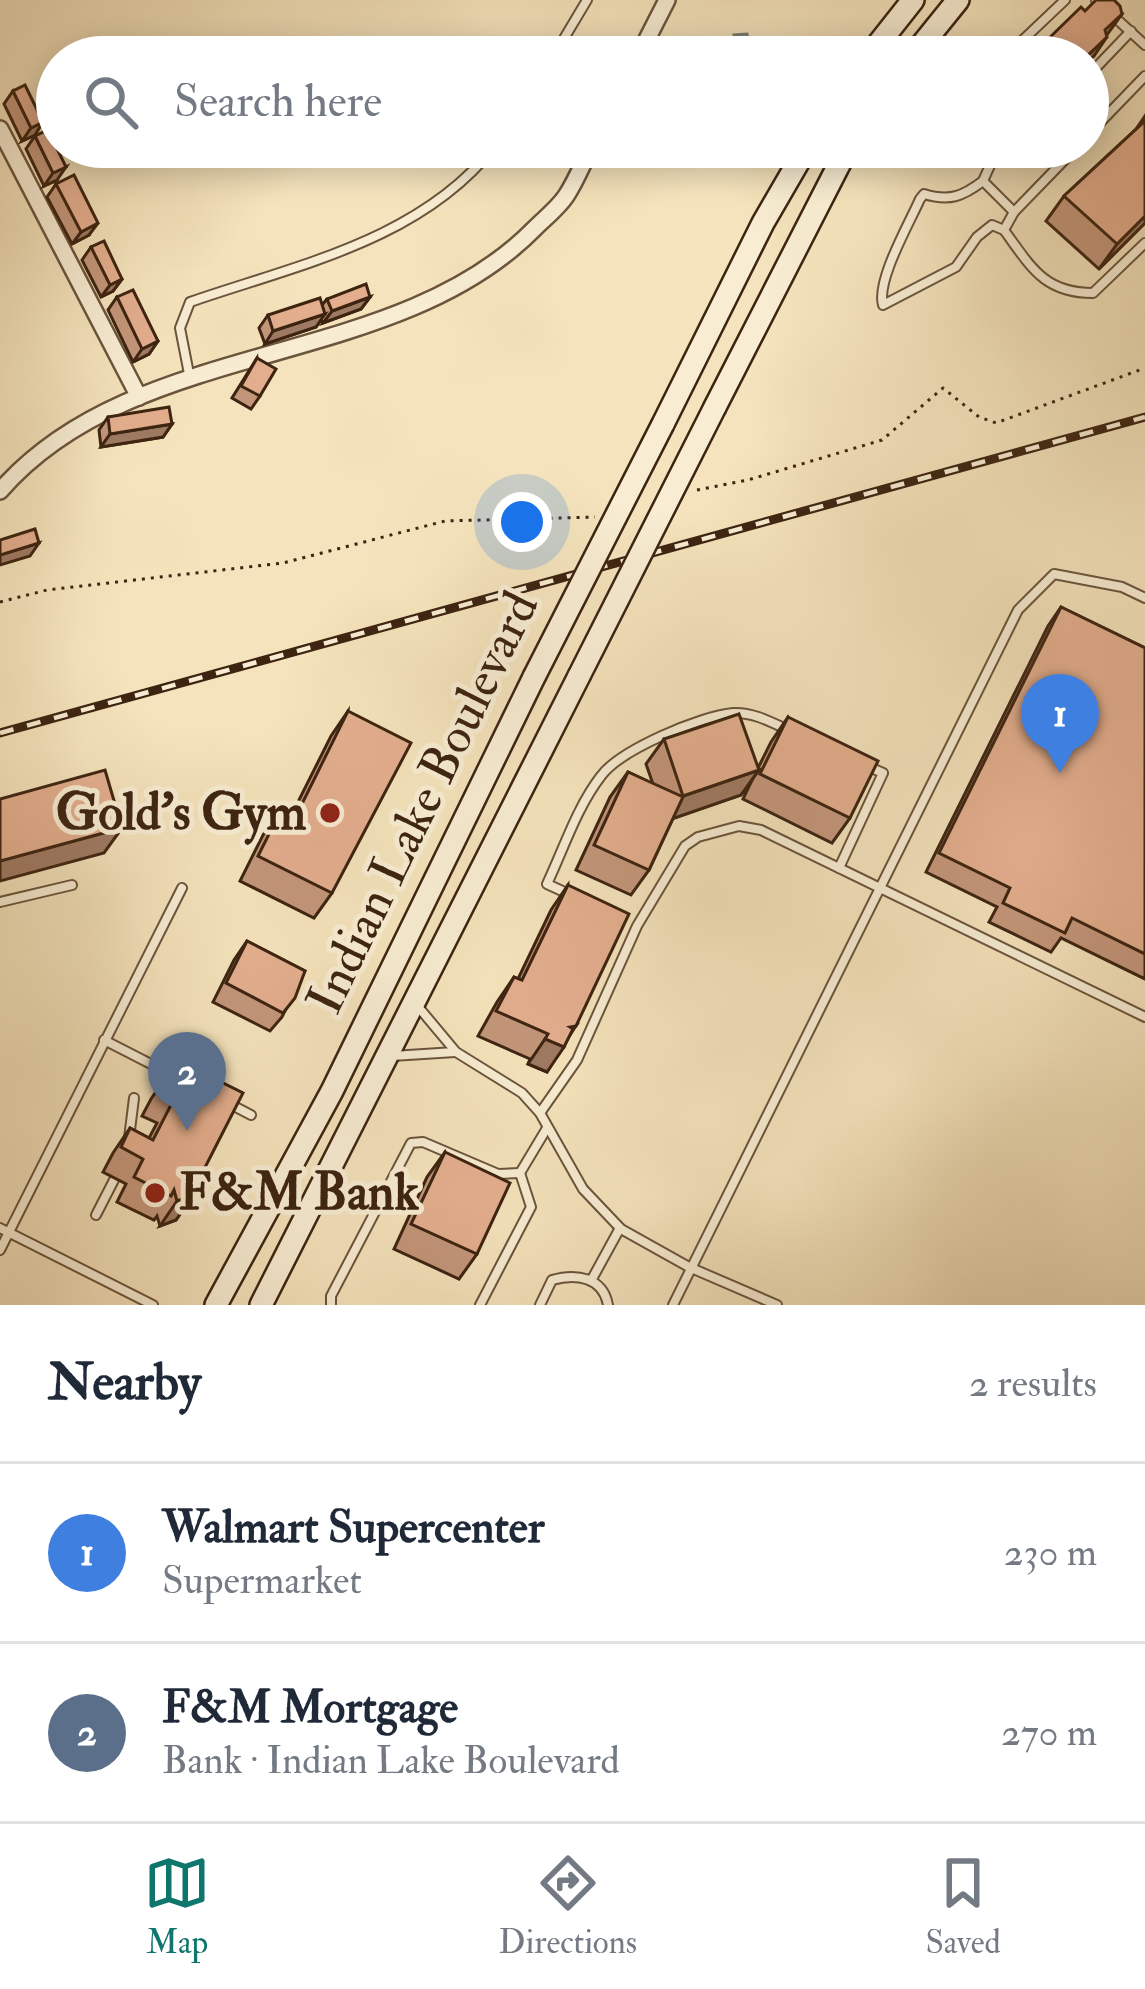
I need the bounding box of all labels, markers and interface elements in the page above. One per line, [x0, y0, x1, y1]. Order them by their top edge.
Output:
search box [36, 36, 1109, 168]
icon: search [78, 69, 144, 135]
text: Search here [174, 74, 382, 130]
your location [492, 492, 552, 552]
street label: Indian Lake Boulevard [293, 581, 553, 1025]
pin: 1 [1021, 674, 1099, 773]
place label: Gold's Gym [56, 781, 306, 845]
marker: Gold's Gym [317, 800, 343, 826]
pin: 2 [148, 1032, 226, 1131]
place label: F&M Bank [179, 1161, 419, 1225]
marker: F&M Bank [142, 1180, 168, 1206]
text: Nearby [48, 1351, 201, 1415]
text: 2 results [969, 1359, 1097, 1408]
text: Walmart Supercenter [162, 1500, 544, 1556]
text: 1 [80, 1528, 94, 1577]
text: 230 m [1004, 1528, 1097, 1577]
text: Supermarket [162, 1556, 362, 1605]
text: F&M Mortgage [162, 1680, 458, 1736]
text: 2 [77, 1708, 97, 1757]
text: 270 m [1001, 1708, 1097, 1757]
text: Bank · Indian Lake Boulevard [162, 1736, 620, 1785]
tab: Map [144, 1850, 210, 1963]
tab: Directions [499, 1850, 637, 1963]
tab: Saved [925, 1850, 1001, 1963]

